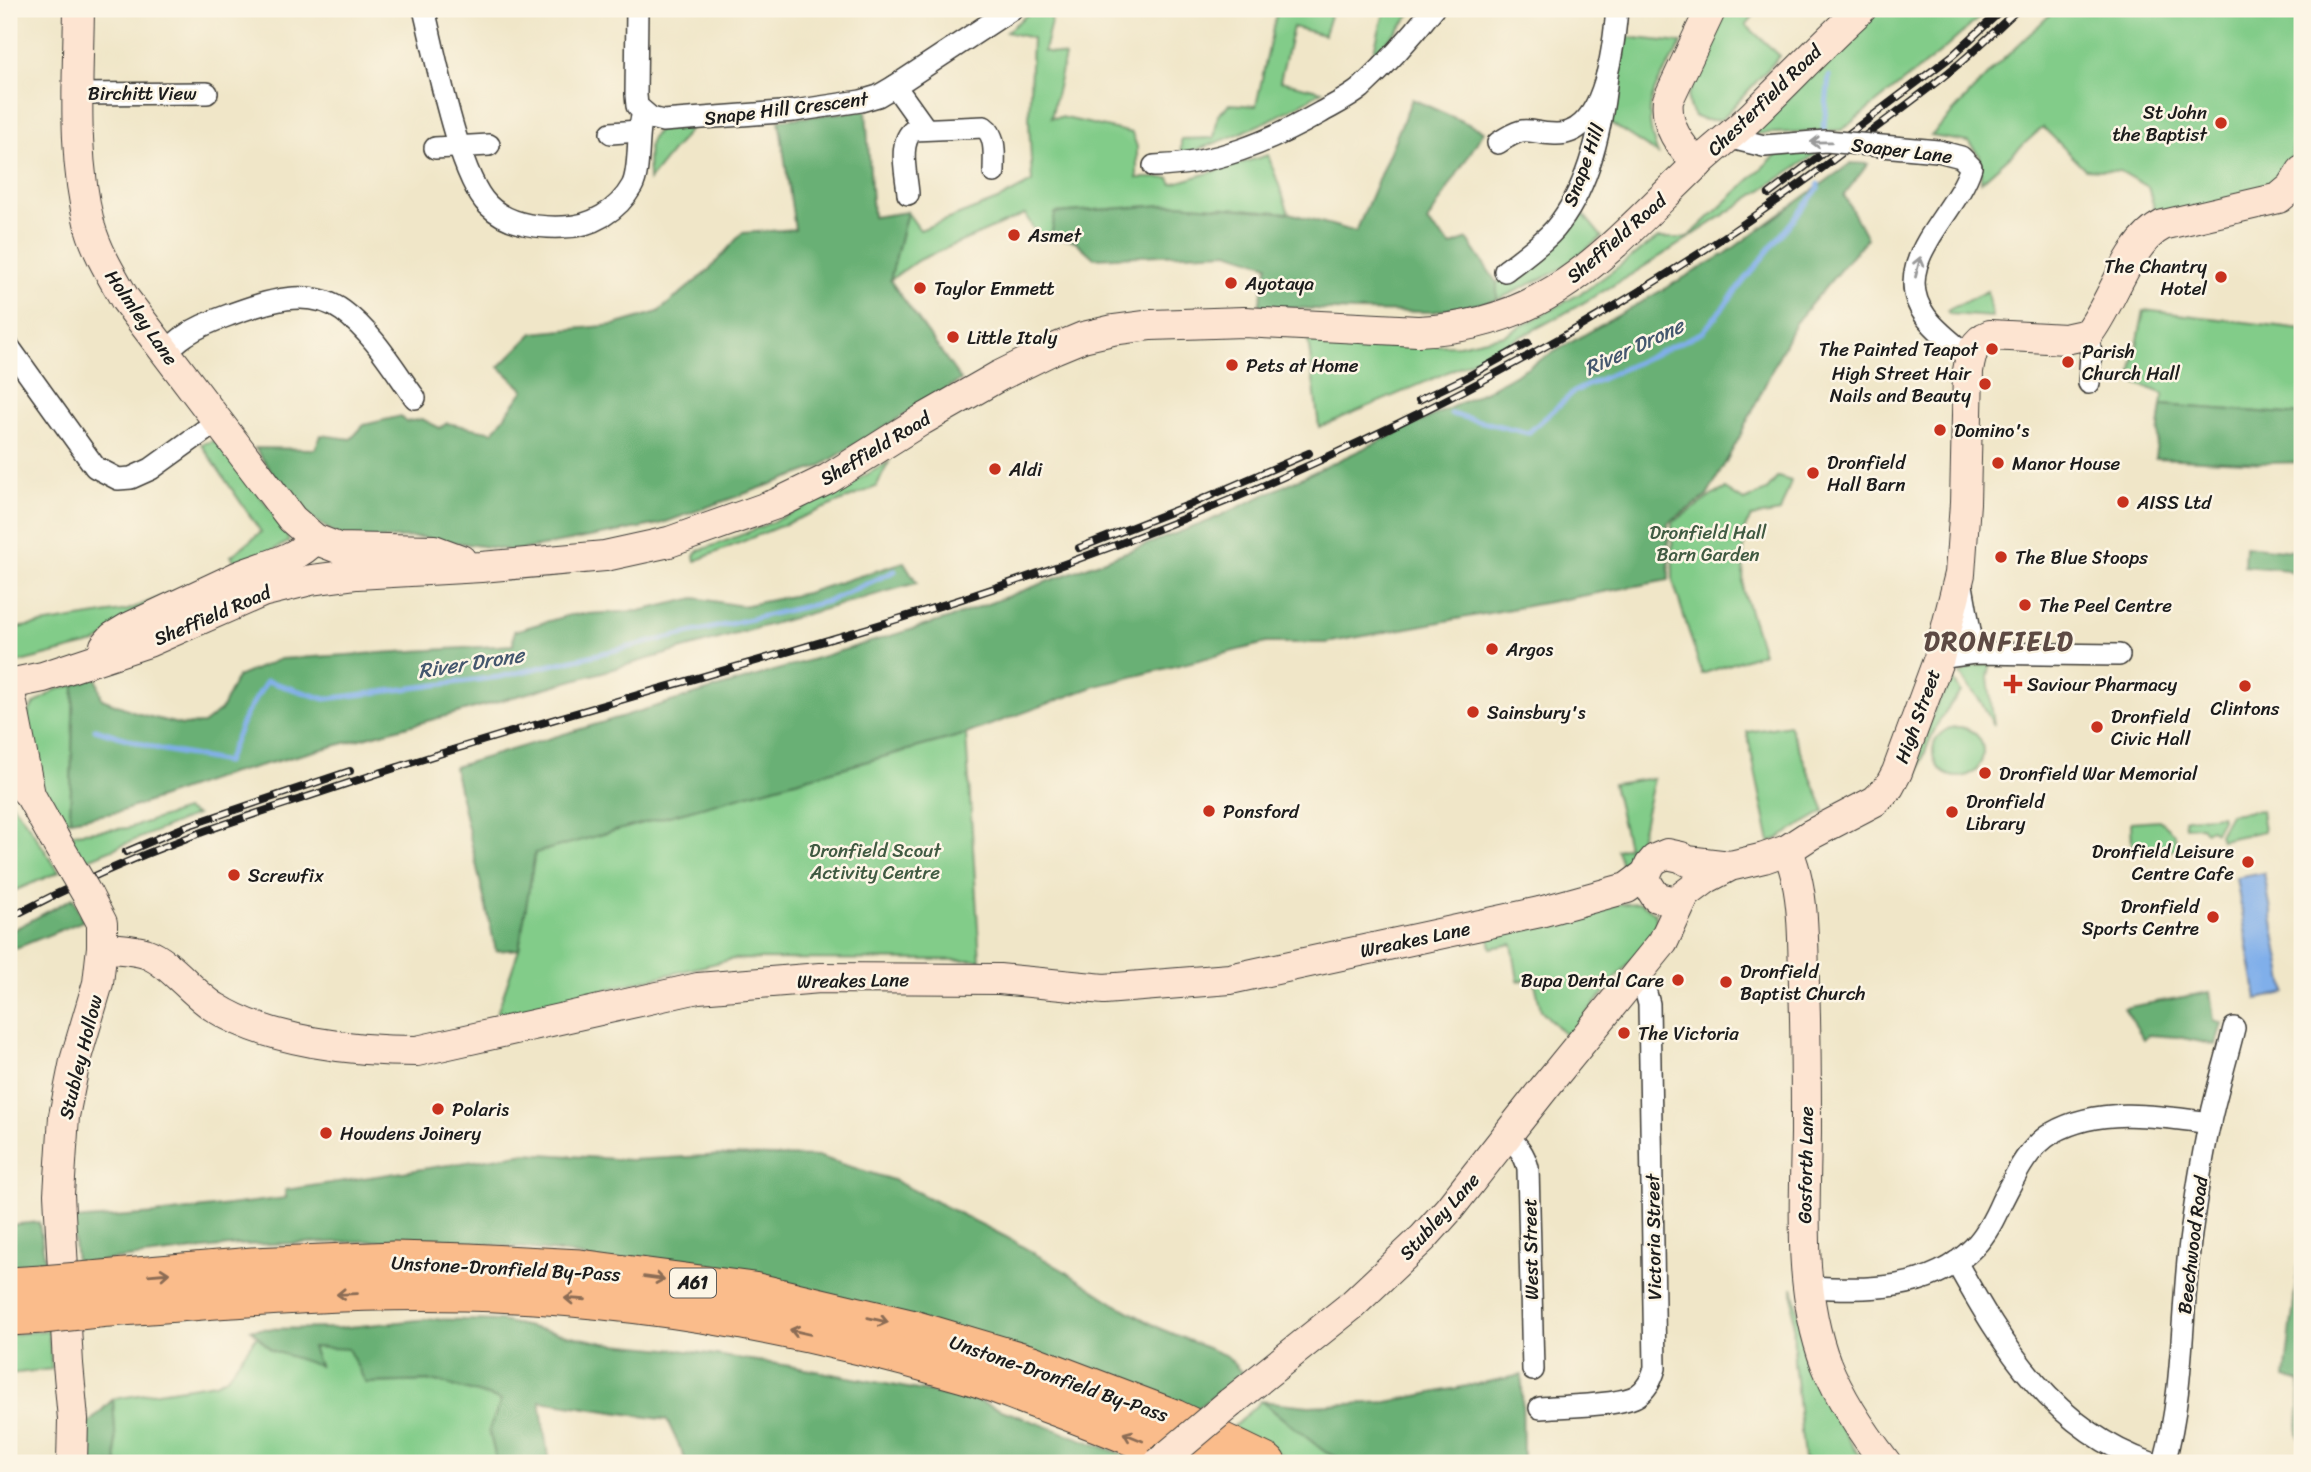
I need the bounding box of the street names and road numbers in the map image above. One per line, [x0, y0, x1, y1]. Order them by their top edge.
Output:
street label: Chesterfield Road [1699, 35, 1831, 164]
street label: Birchitt View [88, 77, 197, 110]
street label: Snape Hill Crescent [702, 82, 871, 135]
street label: Snape Hill [1553, 119, 1614, 211]
street label: Soaper Lane [1850, 128, 1955, 173]
street label: Sheffield Road [1559, 184, 1676, 292]
street label: Holmley Lane [96, 262, 187, 373]
street label: Sheffield Road [813, 401, 939, 495]
street label: Sheffield Road [149, 575, 278, 655]
street label: High Street [1885, 664, 1950, 768]
street label: Wreakes Lane [1357, 912, 1474, 967]
street label: Wreakes Lane [797, 963, 910, 998]
street label: Stubley Hollow [49, 991, 112, 1123]
street label: Gosforth Lane [1788, 1106, 1823, 1224]
street label: Stubley Lane [1391, 1165, 1488, 1268]
street label: Victoria Street [1636, 1172, 1671, 1300]
street label: Beechwood Road [2168, 1173, 2217, 1316]
street label: West Street [1513, 1198, 1548, 1300]
street label: Unstone-Dronfield By-Pass [391, 1246, 622, 1291]
road number: A61 [670, 1268, 716, 1298]
street label: Unstone-Dronfield By-Pass [945, 1326, 1173, 1432]

